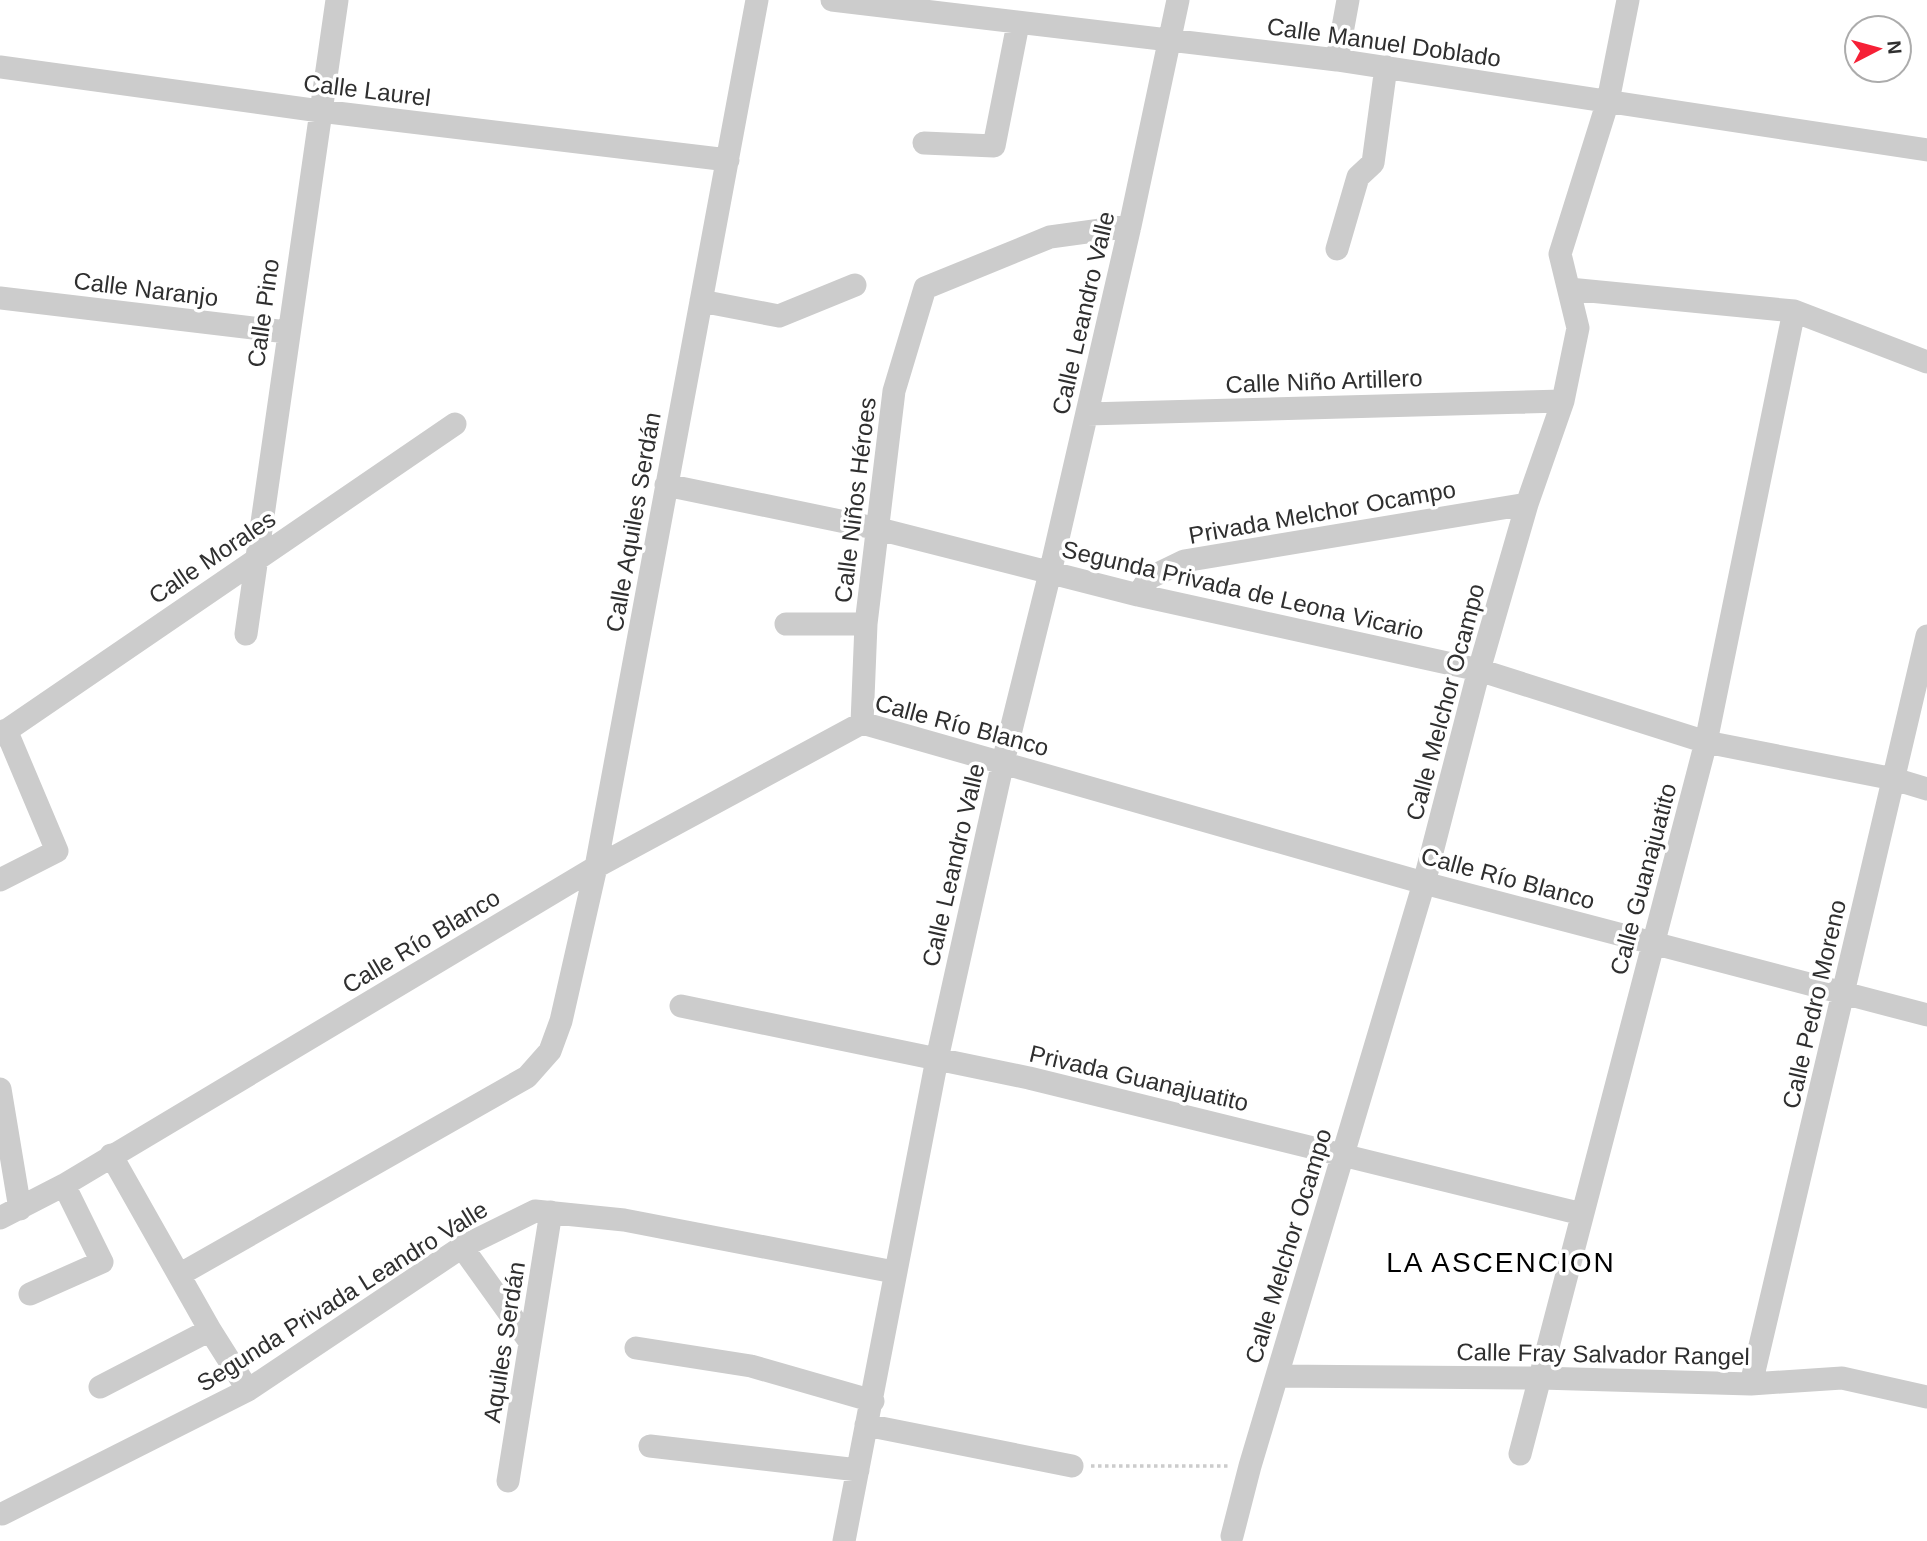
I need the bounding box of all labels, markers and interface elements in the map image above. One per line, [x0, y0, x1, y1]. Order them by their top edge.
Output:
street label: Calle Manuel Doblado [1265, 12, 1503, 72]
north arrow [1843, 14, 1913, 84]
text: N [1883, 39, 1906, 55]
street label: Calle Laurel [302, 69, 432, 111]
street label: Calle Leandro Valle [1046, 209, 1120, 417]
street label: Calle Pino [242, 257, 284, 369]
street label: Calle Naranjo [72, 267, 220, 311]
street label: Calle Niño Artillero [1225, 364, 1423, 398]
street label: Calle Niños Héroes [829, 396, 881, 604]
street label: Calle Aquiles Serdán [600, 410, 666, 634]
street label: Privada Melchor Ocampo [1186, 475, 1458, 549]
street label: Calle Morales [144, 505, 280, 609]
street label: Segunda Privada de Leona Vicario [1059, 535, 1427, 645]
street label: Calle Melchor Ocampo [1400, 581, 1490, 823]
street label: Calle Río Blanco [872, 689, 1052, 761]
street label: Calle Leandro Valle [916, 761, 990, 969]
street label: Calle Guanajuatito [1604, 780, 1682, 978]
street label: Calle Río Blanco [1418, 842, 1598, 914]
street label: Calle Río Blanco [337, 883, 505, 999]
street label: Calle Pedro Moreno [1777, 897, 1851, 1111]
street label: Privada Guanajuatito [1027, 1040, 1251, 1116]
street label: Calle Melchor Ocampo [1239, 1125, 1337, 1367]
street label: Segunda Privada Leandro Valle [192, 1195, 492, 1397]
district label: LA ASCENCION [1386, 1247, 1616, 1278]
street label: Aquiles Serdán [478, 1259, 530, 1425]
street label: Calle Fray Salvador Rangel [1456, 1338, 1750, 1370]

